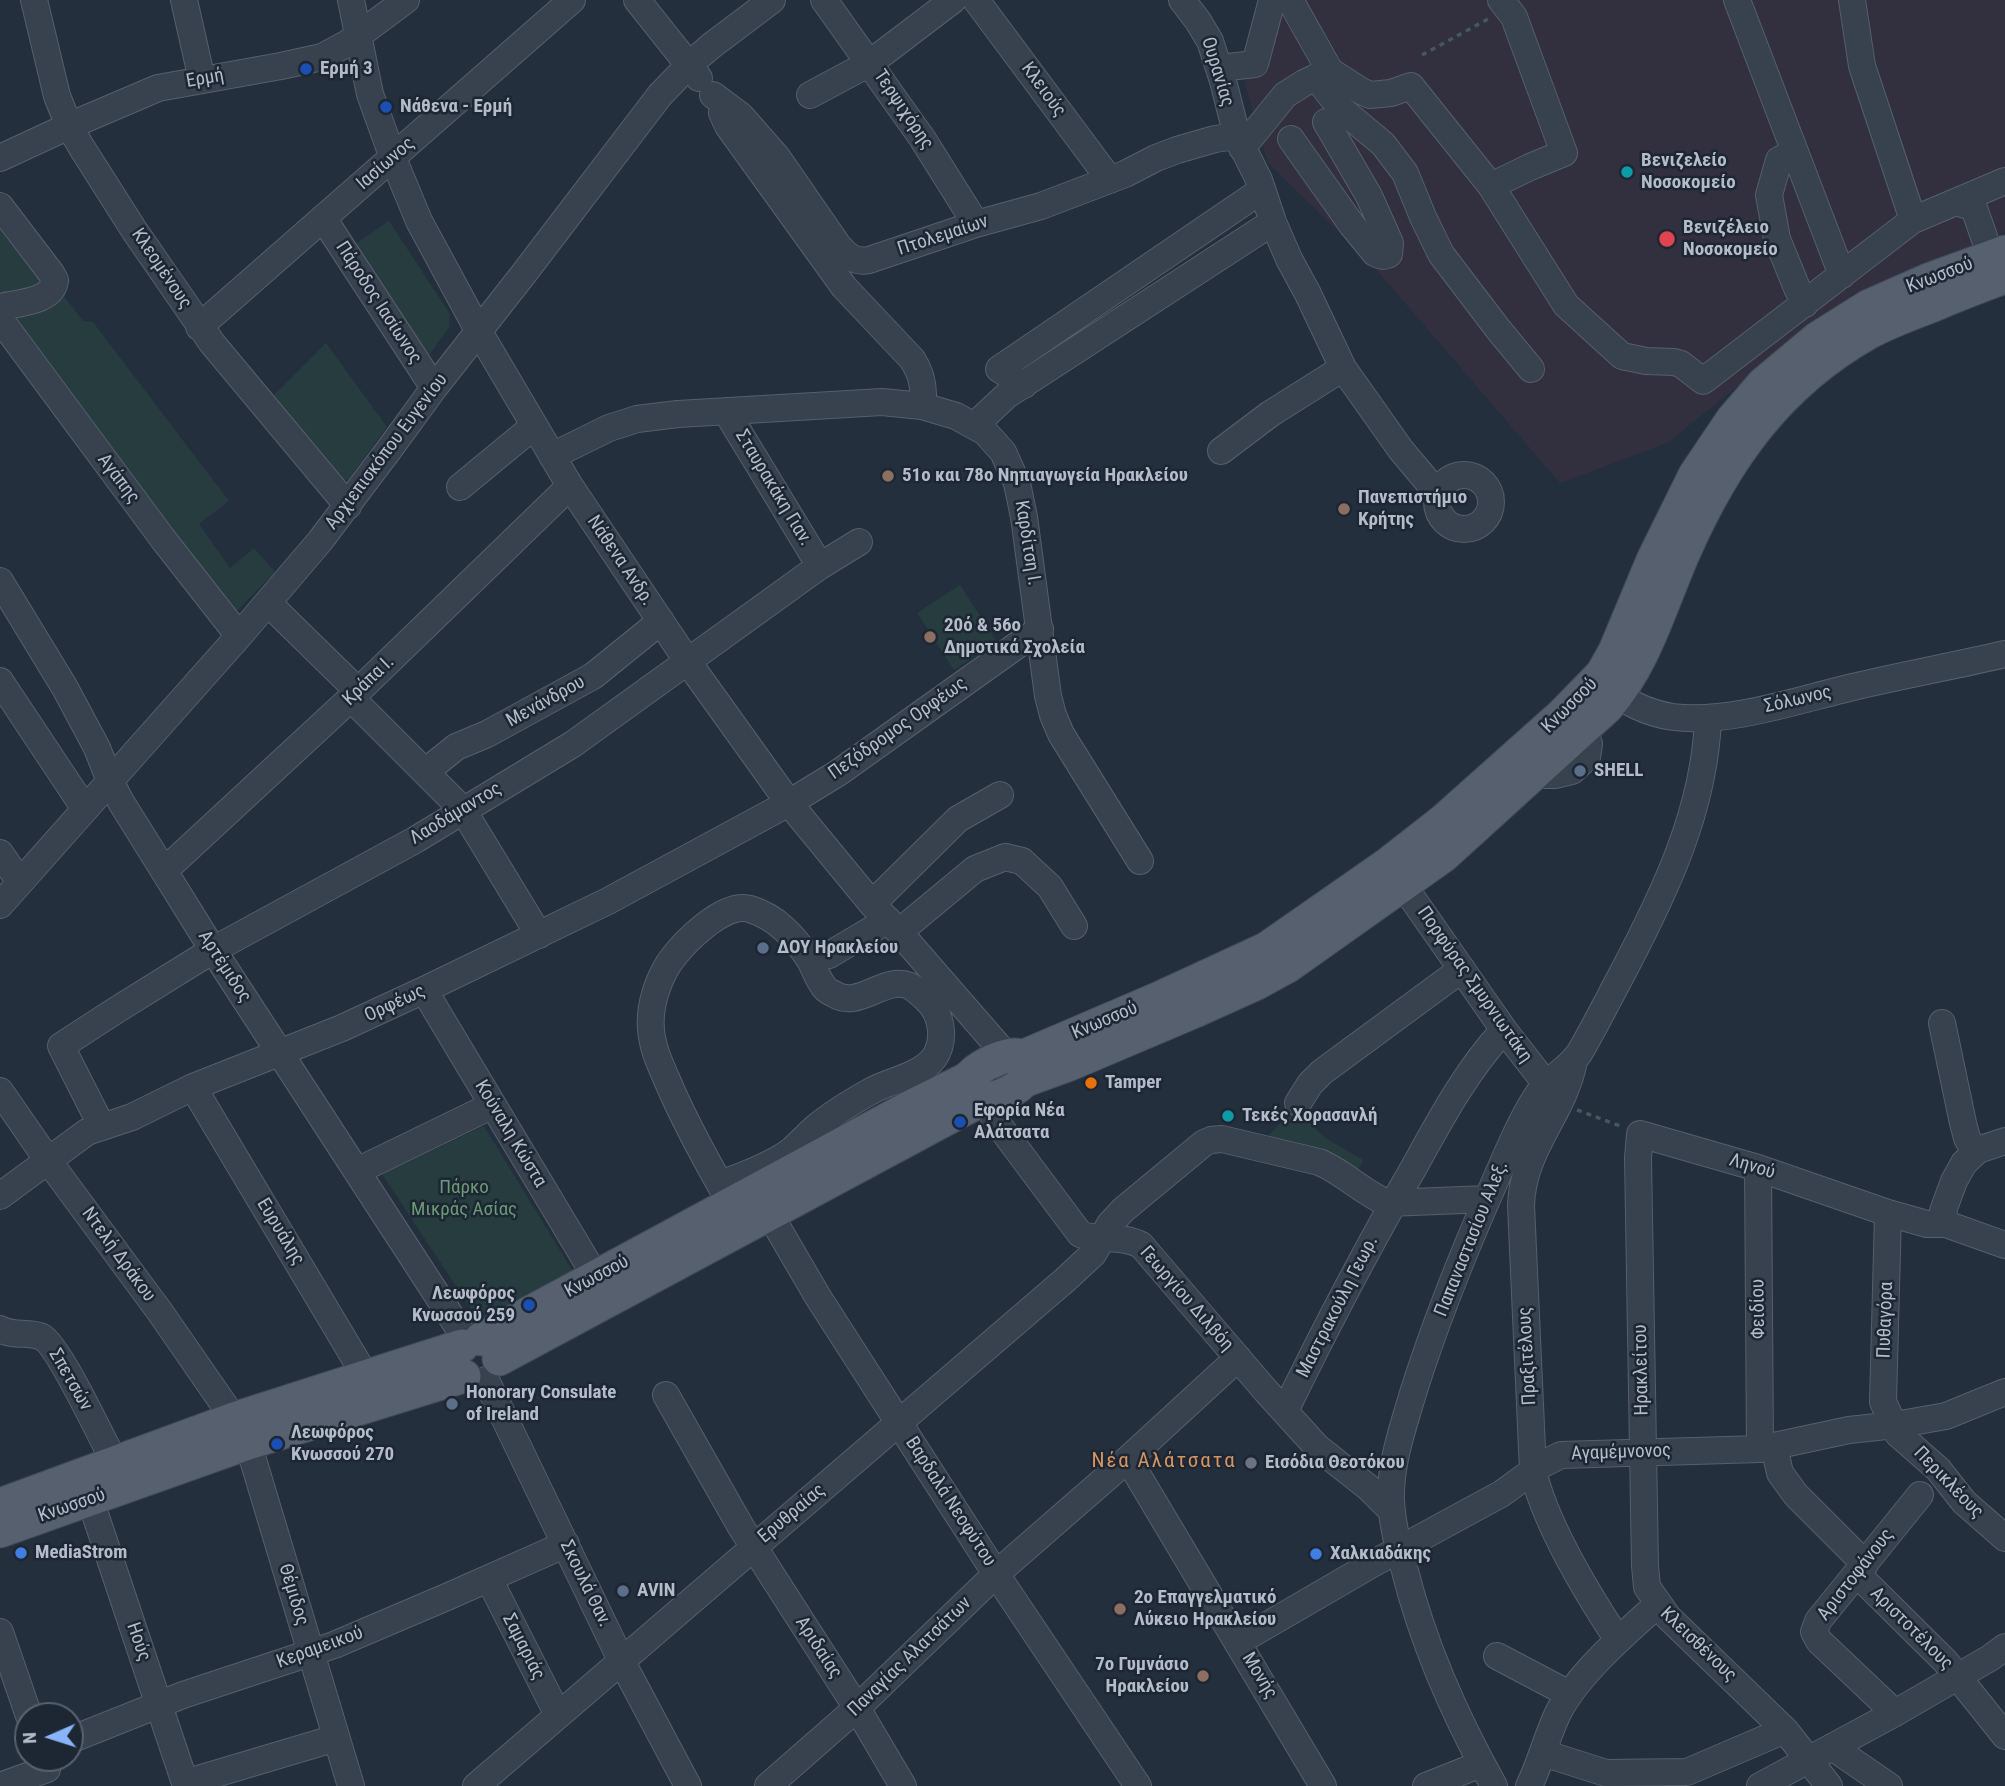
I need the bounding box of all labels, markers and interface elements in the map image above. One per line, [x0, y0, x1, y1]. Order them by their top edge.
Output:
street label: Ουρανίας [1196, 34, 1238, 110]
place label: Ερμή 3 [320, 58, 373, 80]
street label: Κλειούς [1016, 58, 1070, 122]
marker: Ερμή 3 [298, 61, 314, 77]
street label: Ερμή [184, 64, 226, 94]
street label: Τερψιχόρης [868, 66, 938, 154]
place label: Νάθενα - Ερμή [400, 96, 512, 118]
marker: Νάθενα - Ερμή [378, 99, 394, 115]
street label: Ιασίωνος [352, 133, 420, 195]
place label: Βενιζελείο Νοσοκομείο [1641, 150, 1736, 194]
marker: Βενιζελείο Νοσοκομείο [1619, 164, 1635, 180]
street label: Πτολεμαίων [895, 211, 991, 261]
place label: Βενιζέλειο Νοσοκομείο [1683, 217, 1778, 261]
street label: Κλεομένους [126, 224, 196, 314]
marker: Βενιζέλειο Νοσοκομείο [1657, 229, 1677, 249]
street label: Πάροδος Ιασίωνος [330, 237, 426, 369]
street label: Κνωσσού [1904, 253, 1976, 299]
street label: Αρχιεπισκόπου Ευγενίου [321, 369, 453, 535]
street label: Σταυρακάκη Γιαν. [729, 426, 817, 550]
street label: Αγάπης [92, 450, 144, 508]
place label: 51ο και 78ο Νηπιαγωγεία Ηρακλείου [902, 465, 1188, 487]
marker: 51ο και 78ο Νηπιαγωγεία Ηρακλείου [880, 468, 896, 484]
place label: Πανεπιστήμιο Κρήτης [1358, 487, 1467, 531]
street label: Καρδίτση Ι. [1009, 499, 1045, 587]
marker: Πανεπιστήμιο Κρήτης [1336, 501, 1352, 517]
street label: Νάθενα Ανδρ. [582, 512, 658, 610]
place label: 20ό & 56ο Δημοτικά Σχολεία [944, 615, 1085, 659]
marker: 20ό & 56ο Δημοτικά Σχολεία [922, 629, 938, 645]
street label: Κράπα Ι. [339, 651, 399, 711]
street label: Μενάνδρου [503, 671, 589, 733]
street label: Πεζόδρομος Ορφέως [824, 673, 972, 785]
street label: Κνωσσού [1537, 673, 1603, 739]
street label: Σόλωνος [1762, 681, 1834, 719]
place label: SHELL [1594, 760, 1643, 782]
marker: SHELL [1572, 763, 1588, 779]
street label: Λαοδάμαντος [406, 778, 506, 850]
street label: Πορφύρας Σμυρνιωτάκη [1411, 902, 1537, 1068]
street label: Αρτέμιδος [192, 927, 256, 1007]
place label: ΔΟΥ Ηρακλείου [777, 937, 898, 959]
marker: ΔΟΥ Ηρακλείου [755, 940, 771, 956]
street label: Ορφέως [361, 980, 429, 1028]
street label: Κνωσσού [1069, 997, 1141, 1045]
place label: Tamper [1105, 1072, 1162, 1094]
marker: Tamper [1083, 1075, 1099, 1091]
street label: Κούναλη Κώστα [469, 1076, 551, 1192]
place label: Εφορία Νέα Αλάτσατα [974, 1100, 1065, 1144]
place label: Τεκές Χορασανλή [1242, 1105, 1377, 1127]
marker: Τεκές Χορασανλή [1220, 1108, 1236, 1124]
marker: Εφορία Νέα Αλάτσατα [952, 1114, 968, 1130]
street label: Ληνού [1726, 1149, 1778, 1185]
street label: Παπαναστασίου Αλεξ. [1430, 1158, 1514, 1320]
park label: Πάρκο Μικράς Ασίας [411, 1177, 517, 1221]
street label: Ευρυάλης [251, 1194, 309, 1270]
street label: Ντελή Δράκου [76, 1203, 160, 1307]
street label: Μαστρακούλη Γεωρ. [1292, 1232, 1384, 1382]
street label: Γεωργίου Διλβόη [1134, 1242, 1238, 1356]
street label: Κνωσσού [561, 1251, 633, 1303]
street label: Φειδίου [1747, 1279, 1771, 1339]
street label: Πυθαγόρα [1873, 1281, 1899, 1359]
place label: Λεωφόρος Κνωσσού 259 [412, 1283, 515, 1327]
marker: Λεωφόρος Κνωσσού 259 [521, 1297, 537, 1313]
street label: Πραξιτέλους [1514, 1306, 1542, 1406]
street label: Ηρακλείτου [1630, 1324, 1654, 1416]
street label: Σπετσών [43, 1345, 97, 1415]
place label: Honorary Consulate of Ireland [466, 1382, 616, 1426]
marker: Honorary Consulate of Ireland [444, 1396, 460, 1412]
place label: Λεωφόρος Κνωσσού 270 [291, 1422, 394, 1466]
street label: Βαρδαλά Νεοφύτου [900, 1433, 1000, 1571]
marker: Λεωφόρος Κνωσσού 270 [269, 1436, 285, 1452]
street label: Αγαμέμνονος [1571, 1440, 1671, 1466]
street label: Περικλέους [1908, 1442, 1988, 1524]
district label: Νέα Αλάτσατα [1093, 1449, 1235, 1475]
place label: Εισόδια Θεοτόκου [1265, 1452, 1405, 1474]
marker: Εισόδια Θεοτόκου [1243, 1455, 1259, 1471]
street label: Ερυθραίας [754, 1479, 830, 1549]
street label: Κνωσσού [36, 1484, 108, 1528]
street label: Αριστοφάνους [1813, 1524, 1899, 1626]
street label: Σκουλά Θαν. [554, 1537, 616, 1631]
place label: MediaStrom [35, 1542, 127, 1564]
place label: Χαλκιαδάκης [1330, 1543, 1431, 1565]
marker: MediaStrom [13, 1545, 29, 1561]
marker: Χαλκιαδάκης [1308, 1546, 1324, 1562]
street label: Θέμιδος [273, 1561, 313, 1629]
place label: AVIN [637, 1580, 675, 1602]
marker: AVIN [615, 1583, 631, 1599]
street label: Αριστοτέλους [1865, 1583, 1957, 1675]
place label: 2ο Επαγγελματικό Λύκειο Ηρακλείου [1134, 1587, 1277, 1631]
street label: Παναγίας Αλατσάτων [843, 1592, 977, 1722]
marker: 2ο Επαγγελματικό Λύκειο Ηρακλείου [1112, 1601, 1128, 1617]
street label: Κλεισθένους [1655, 1603, 1741, 1687]
street label: Σαμαριάς [497, 1610, 549, 1684]
street label: Αριδαίας [790, 1613, 846, 1683]
street label: Ηούς [121, 1620, 155, 1664]
street label: Κεραμεικού [274, 1622, 366, 1674]
street label: Μονής [1236, 1649, 1282, 1703]
place label: 7o Γυμνάσιο Ηρακλείου [1095, 1654, 1189, 1698]
marker: 7o Γυμνάσιο Ηρακλείου [1195, 1668, 1211, 1684]
north arrow [14, 1702, 84, 1772]
text: N [18, 1732, 41, 1744]

